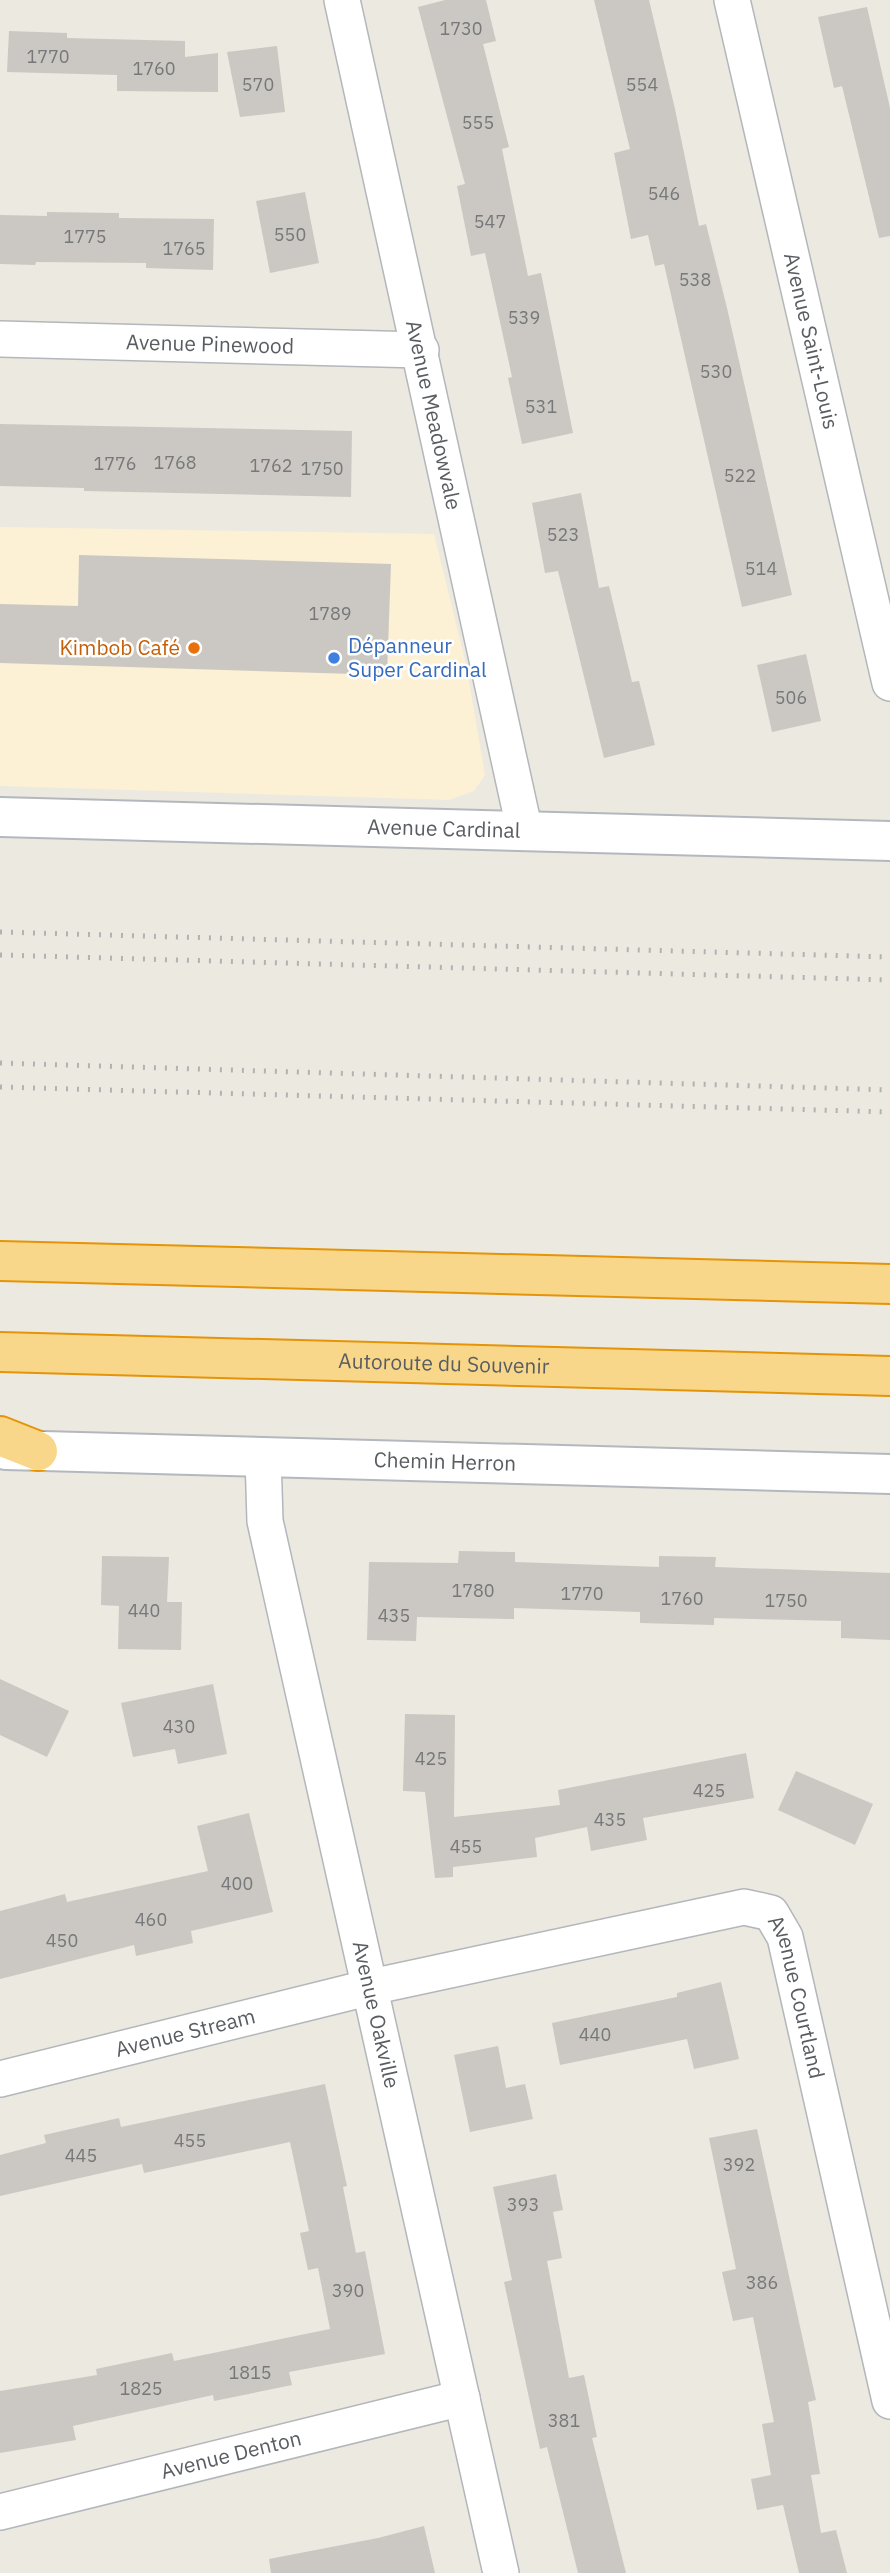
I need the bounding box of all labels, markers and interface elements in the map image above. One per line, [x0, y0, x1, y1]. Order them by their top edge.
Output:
house number: 1730 [439, 17, 483, 40]
house number: 1770 [26, 45, 70, 68]
house number: 1760 [132, 57, 176, 80]
house number: 570 [242, 73, 274, 96]
house number: 554 [626, 73, 658, 96]
house number: 555 [462, 111, 494, 134]
house number: 546 [648, 182, 680, 205]
house number: 547 [474, 210, 506, 233]
house number: 550 [274, 223, 306, 246]
house number: 1775 [63, 225, 107, 248]
house number: 1765 [162, 237, 206, 260]
street label: Avenue Saint-Louis [778, 250, 846, 432]
house number: 538 [679, 268, 711, 291]
house number: 539 [508, 306, 540, 329]
street label: Avenue Meadowvale [400, 317, 469, 512]
street label: Avenue Pinewood [126, 327, 294, 360]
house number: 530 [700, 360, 732, 383]
house number: 531 [525, 395, 557, 418]
house number: 1768 [153, 451, 197, 474]
house number: 1776 [93, 452, 137, 475]
house number: 1762 [249, 454, 293, 477]
house number: 1750 [300, 457, 344, 480]
house number: 522 [724, 464, 756, 487]
house number: 523 [547, 523, 579, 546]
house number: 514 [745, 557, 777, 580]
house number: 1789 [308, 602, 352, 625]
place label: Dépanneur Super Cardinal [348, 631, 487, 683]
place label: Kimbob Café [60, 633, 180, 661]
marker: Kimbob Café [186, 640, 202, 656]
marker: Dépanneur Super Cardinal [326, 650, 342, 666]
house number: 506 [775, 686, 807, 709]
street label: Avenue Cardinal [367, 812, 521, 844]
street label: Autoroute du Souvenir [338, 1346, 550, 1380]
street label: Chemin Herron [373, 1445, 516, 1477]
house number: 1780 [451, 1579, 495, 1602]
house number: 1770 [560, 1582, 604, 1605]
house number: 1760 [660, 1587, 704, 1610]
house number: 1750 [764, 1589, 808, 1612]
house number: 440 [128, 1599, 160, 1622]
house number: 435 [378, 1604, 410, 1627]
house number: 430 [163, 1715, 195, 1738]
house number: 425 [415, 1747, 447, 1770]
house number: 425 [693, 1779, 725, 1802]
house number: 435 [594, 1808, 626, 1831]
house number: 455 [450, 1835, 482, 1858]
house number: 400 [221, 1872, 253, 1895]
house number: 460 [135, 1908, 167, 1931]
street label: Avenue Courtland [762, 1909, 832, 2081]
house number: 450 [46, 1929, 78, 1952]
street label: Avenue Oakville [347, 1938, 407, 2091]
street label: Avenue Stream [112, 2001, 258, 2063]
house number: 440 [579, 2023, 611, 2046]
house number: 455 [174, 2129, 206, 2152]
house number: 445 [65, 2144, 97, 2167]
house number: 392 [723, 2153, 755, 2176]
house number: 393 [507, 2193, 539, 2216]
house number: 386 [746, 2271, 778, 2294]
house number: 390 [332, 2279, 364, 2302]
house number: 1815 [228, 2361, 272, 2384]
house number: 1825 [119, 2377, 163, 2400]
house number: 381 [548, 2409, 580, 2432]
street label: Avenue Denton [158, 2423, 304, 2485]

